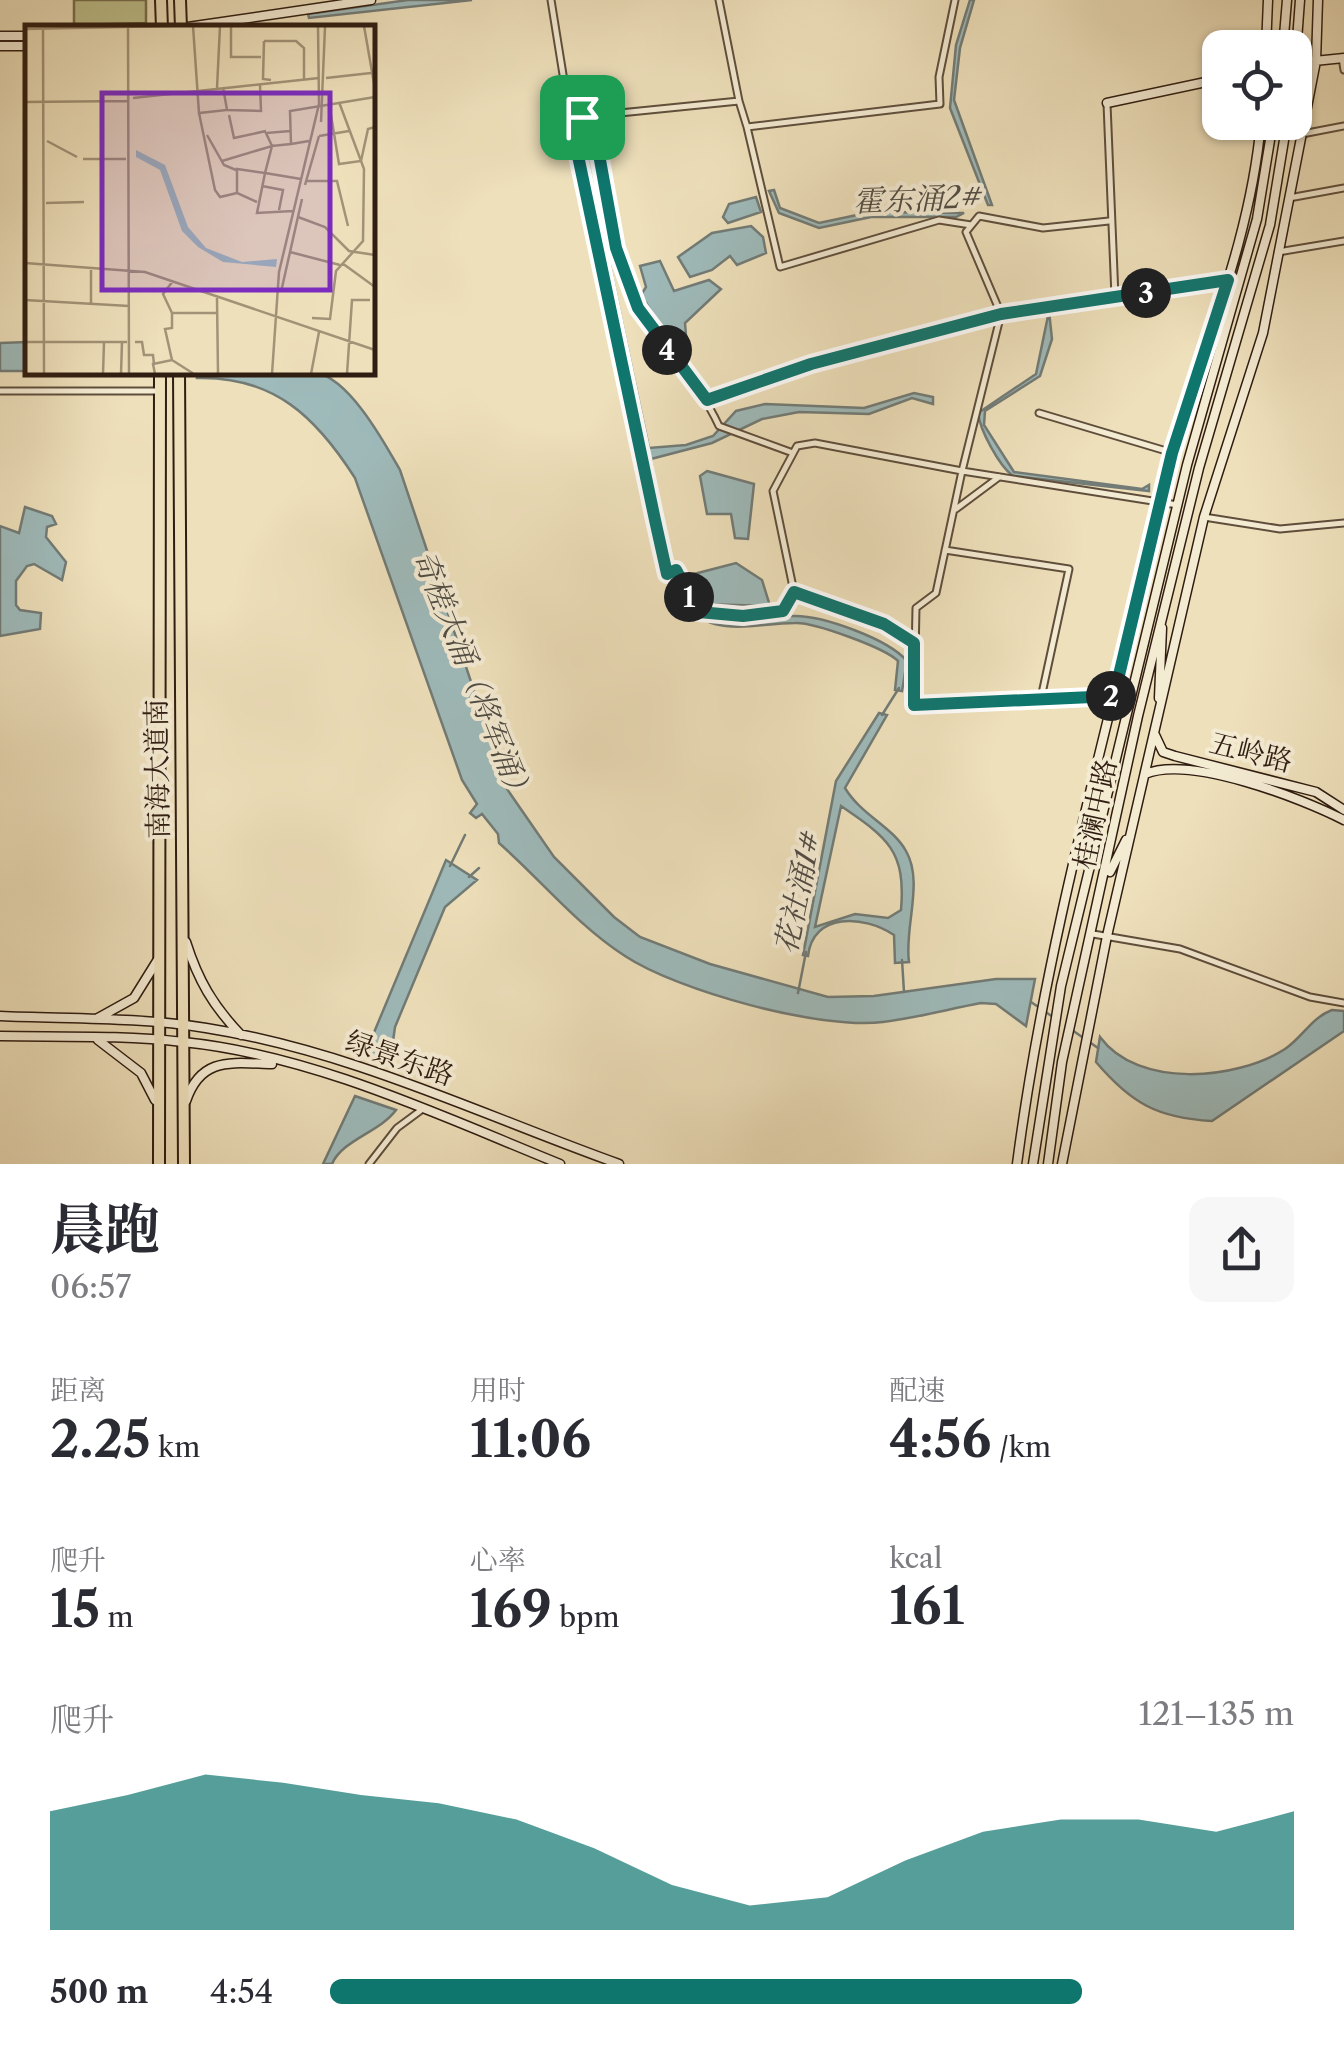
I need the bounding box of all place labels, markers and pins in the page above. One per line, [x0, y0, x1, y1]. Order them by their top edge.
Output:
pin [540, 75, 625, 160]
pin: 3 [1121, 268, 1171, 318]
pin: 4 [642, 325, 692, 375]
pin: 1 [664, 572, 714, 622]
pin: 2 [1086, 671, 1136, 721]

